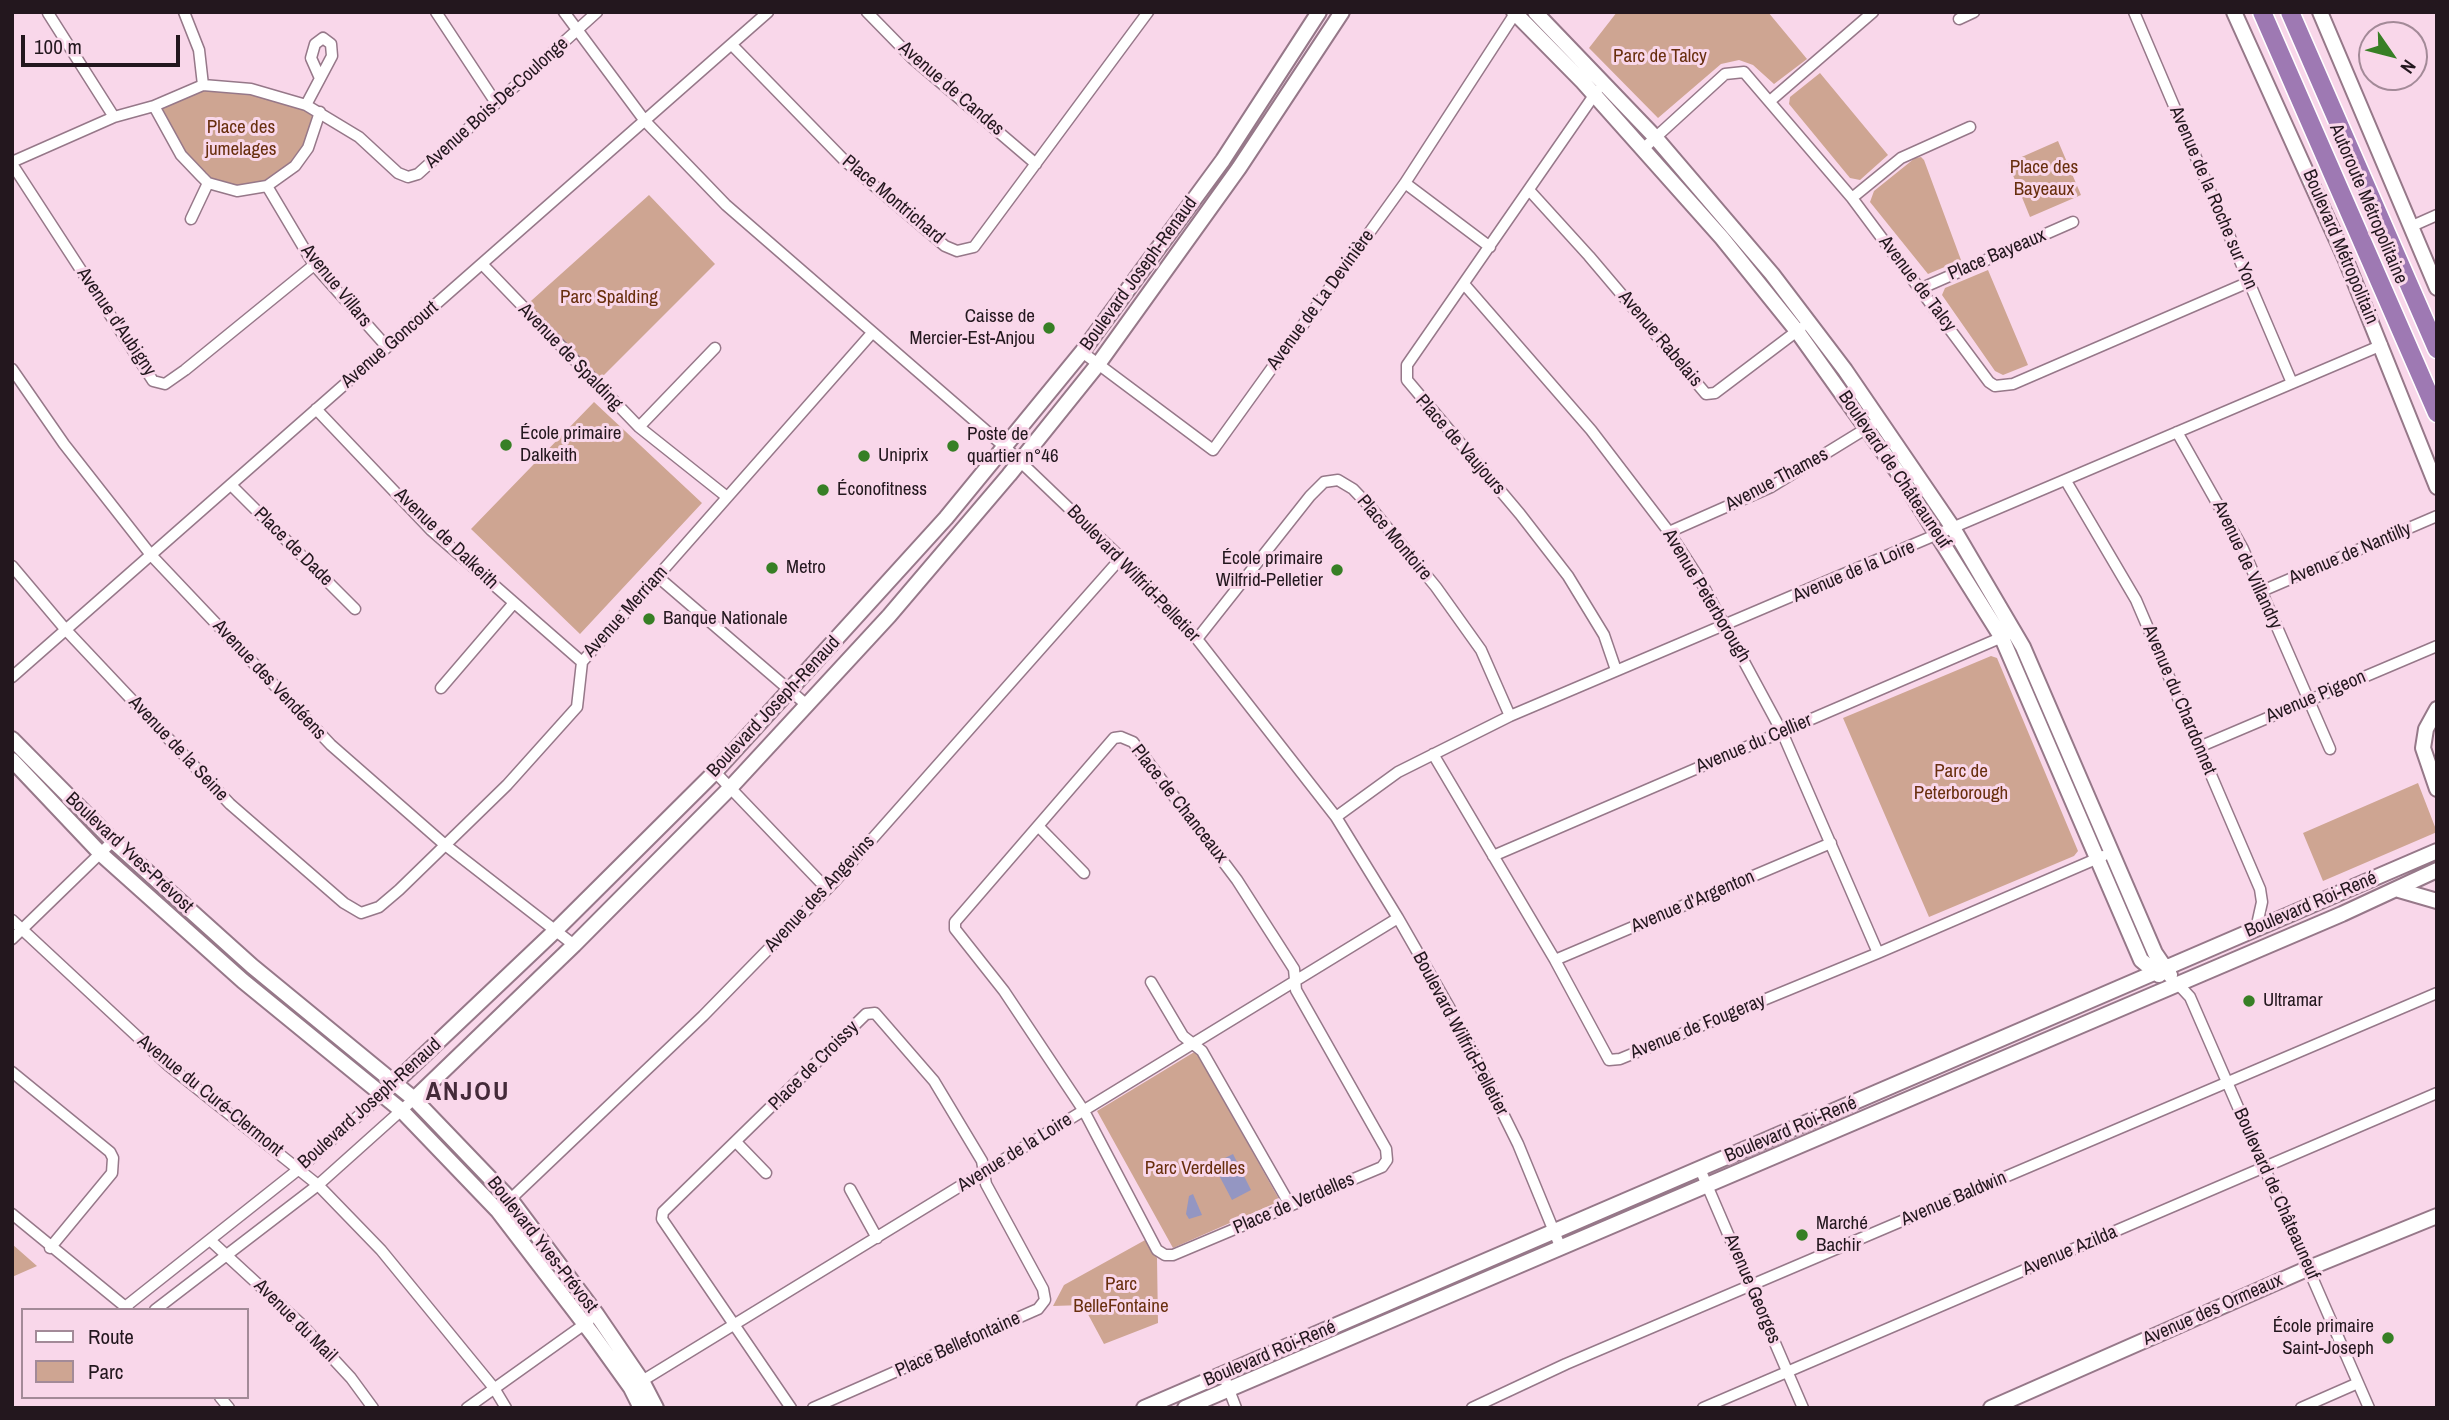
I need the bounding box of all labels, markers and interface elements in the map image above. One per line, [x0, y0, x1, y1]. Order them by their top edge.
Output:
scale bar [24, 21, 184, 65]
north arrow [2358, 21, 2428, 91]
text: 100 m [34, 32, 82, 61]
street label: Avenue Bois-De-Coulonge [421, 33, 573, 173]
street label: Avenue de Candes [894, 37, 1008, 141]
park label: Parc de Talcy [1613, 46, 1707, 68]
text: N [2395, 55, 2422, 79]
street label: Avenue de la Roche sur Yon [2164, 103, 2262, 293]
park label: Place des jumelages [205, 117, 277, 161]
street label: Autoroute Métropolitaine [2324, 121, 2412, 287]
street label: Place Montrichard [837, 151, 949, 249]
park label: Place des Bayeaux [2010, 157, 2078, 201]
street label: Boulevard Métropolitain [2297, 166, 2383, 328]
street label: Boulevard Joseph-Renaud [1076, 193, 1202, 355]
street label: Place Bayeaux [1945, 224, 2049, 286]
street label: Avenue de La Devinière [1262, 225, 1380, 375]
street label: Avenue de Talcy [1873, 231, 1961, 337]
street label: Avenue Villars [296, 240, 376, 332]
street label: Avenue d'Aubigny [71, 264, 161, 380]
street label: Avenue Rabelais [1613, 286, 1707, 392]
park label: Parc Spalding [560, 287, 658, 309]
street label: Avenue Goncourt [337, 297, 443, 393]
street label: Avenue de Spalding [513, 299, 627, 415]
place label: Caisse de Mercier-Est-Anjou [909, 306, 1035, 350]
marker: Caisse de Mercier-Est-Anjou [1041, 320, 1057, 336]
street label: Boulevard de Châteauneuf [1833, 387, 1955, 553]
street label: Place de Vaujours [1410, 390, 1510, 500]
place label: École primaire Dalkeith [520, 423, 621, 467]
place label: Poste de quartier n°46 [967, 424, 1059, 468]
marker: École primaire Dalkeith [498, 437, 514, 453]
marker: Poste de quartier n°46 [945, 438, 961, 454]
street label: Avenue Thames [1722, 443, 1832, 517]
place label: Uniprix [878, 445, 928, 467]
marker: Uniprix [856, 448, 872, 464]
place label: Éconofitness [837, 479, 927, 501]
marker: Éconofitness [815, 482, 831, 498]
street label: Avenue de Dalkeith [389, 484, 503, 594]
street label: Place Montoire [1352, 491, 1436, 585]
street label: Avenue de Villandry [2207, 497, 2287, 633]
street label: Boulevard Wilfrid-Pelletier [1062, 501, 1204, 647]
street label: Place de Dade [249, 503, 337, 591]
street label: Avenue de Nantilly [2285, 518, 2415, 590]
street label: Avenue Peterborough [1657, 525, 1755, 667]
street label: Avenue de la Loire [1789, 536, 1919, 608]
place label: École primaire Wilfrid-Pelletier [1216, 548, 1323, 592]
place label: Metro [786, 557, 826, 579]
marker: Metro [764, 560, 780, 576]
street label: Avenue Merriam [579, 562, 673, 662]
marker: École primaire Wilfrid-Pelletier [1329, 562, 1345, 578]
place label: Banque Nationale [663, 608, 788, 630]
marker: Banque Nationale [641, 611, 657, 627]
street label: Avenue des Vendéens [208, 615, 330, 745]
street label: Avenue du Chardonnet [2137, 622, 2221, 778]
street label: Boulevard Joseph-Renaud [703, 632, 845, 782]
street label: Avenue Pigeon [2263, 666, 2369, 728]
street label: Avenue de la Seine [123, 692, 233, 806]
street label: Avenue du Cellier [1693, 709, 1815, 779]
street label: Place de Chanceaux [1126, 740, 1232, 868]
park label: Parc de Peterborough [1914, 761, 2008, 805]
street label: Boulevard Yves-Prévost [60, 788, 198, 918]
street label: Avenue des Angevins [760, 831, 880, 957]
street label: Avenue d'Argenton [1628, 866, 1758, 938]
street label: Boulevard Roi-René [2242, 867, 2380, 943]
street label: Boulevard Wilfrid-Pelletier [1407, 948, 1513, 1120]
street label: Avenue de Fougeray [1627, 990, 1769, 1064]
place label: Ultramar [2263, 990, 2323, 1012]
marker: Ultramar [2241, 993, 2257, 1009]
street label: Place de Croissy [764, 1016, 864, 1116]
street label: Avenue du Curé-Clermont [133, 1030, 287, 1162]
street label: Boulevard Joseph-Renaud [294, 1034, 446, 1174]
district label: ANJOU [426, 1077, 510, 1109]
street label: Boulevard Roi-René [1722, 1092, 1860, 1168]
street label: Boulevard de Châteauneuf [2228, 1105, 2324, 1283]
street label: Avenue de la Loire [954, 1109, 1076, 1197]
park label: Parc Verdelles [1145, 1158, 1245, 1180]
street label: Avenue Baldwin [1898, 1167, 2010, 1231]
street label: Place de Verdelles [1230, 1168, 1358, 1240]
street label: Boulevard Yves-Prévost [482, 1172, 602, 1318]
place label: Marché Bachir [1816, 1213, 1868, 1257]
street label: Avenue Azilda [2019, 1221, 2121, 1281]
marker: Marché Bachir [1794, 1227, 1810, 1243]
street label: Avenue Georges [1719, 1231, 1785, 1347]
street label: Avenue des Ormeaux [2140, 1269, 2286, 1351]
park label: Parc BelleFontaine [1073, 1274, 1169, 1318]
street label: Avenue du Mail [249, 1275, 341, 1367]
street label: Place Bellefontaine [892, 1307, 1024, 1383]
legend [21, 1308, 248, 1399]
street label: Boulevard Roi-René [1201, 1316, 1339, 1392]
place label: École primaire Saint-Joseph [2273, 1316, 2374, 1360]
text: Route [88, 1322, 134, 1351]
marker: École primaire Saint-Joseph [2380, 1330, 2396, 1346]
text: Parc [88, 1357, 123, 1386]

